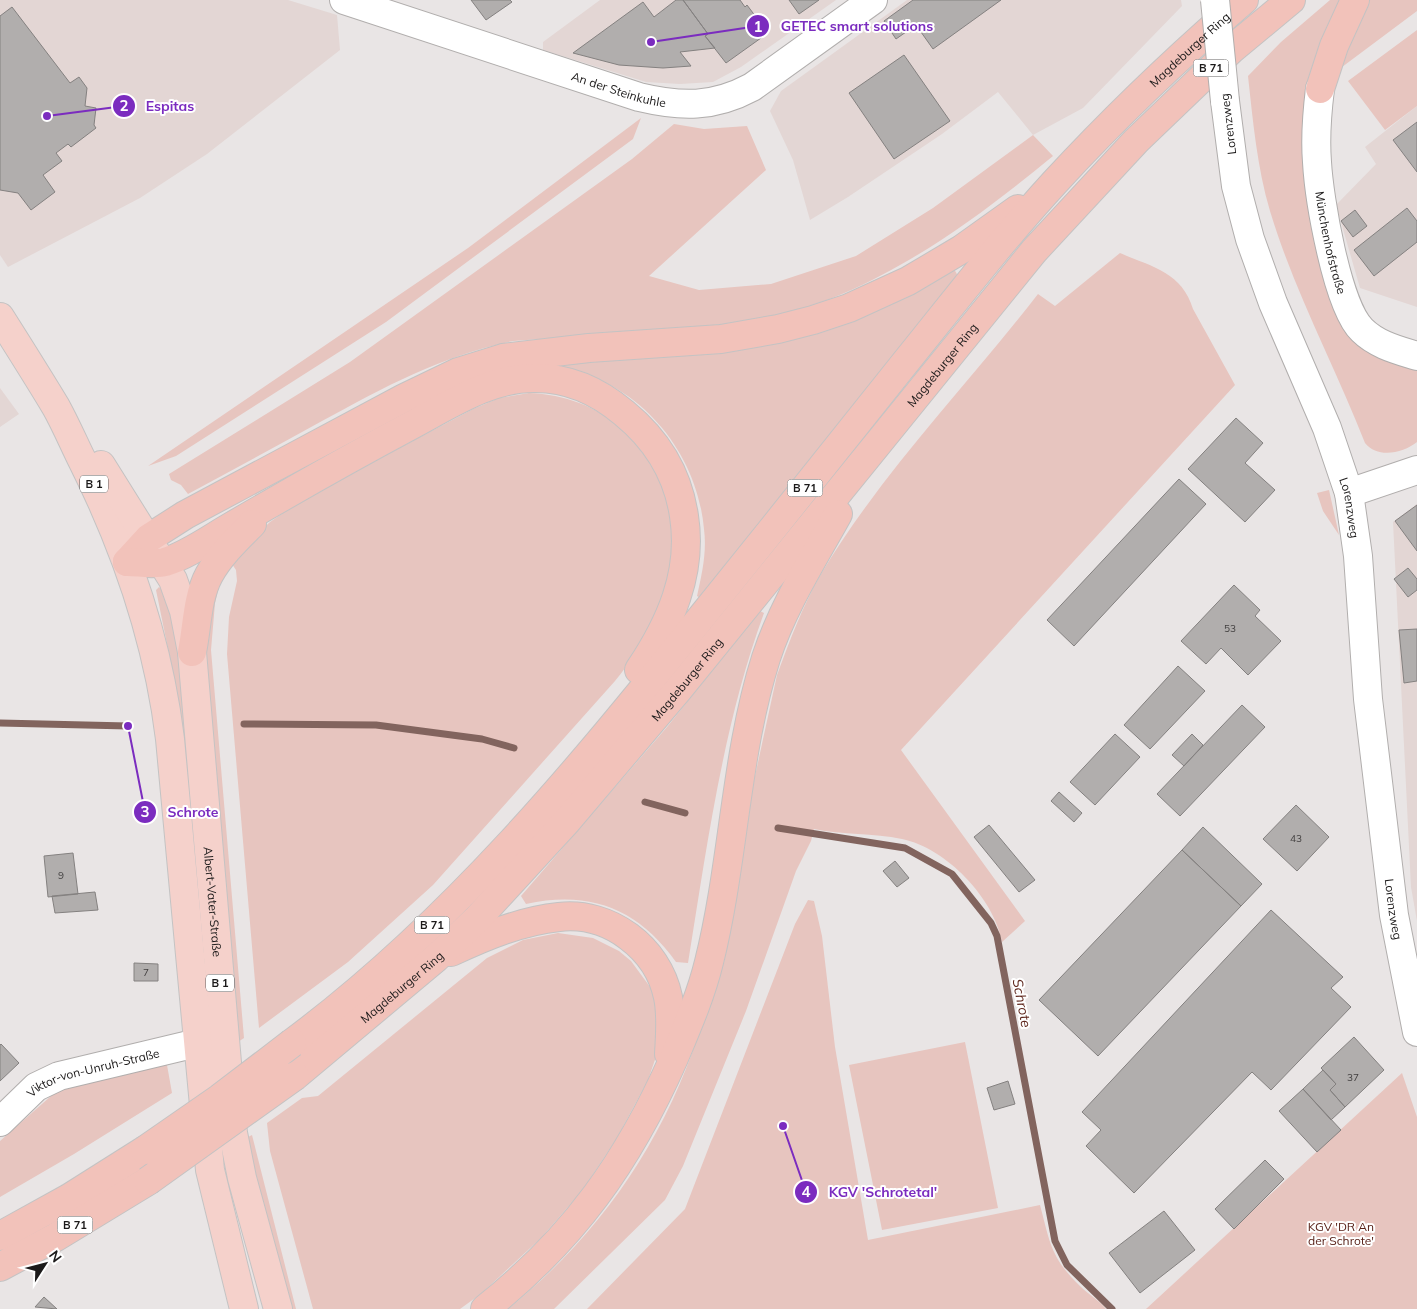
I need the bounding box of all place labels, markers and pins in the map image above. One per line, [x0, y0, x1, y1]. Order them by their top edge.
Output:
callout: GETEC smart solutions [745, 12, 943, 41]
callout: Espitas [111, 91, 205, 120]
callout: Schrote [132, 798, 229, 827]
callout: KGV 'Schrotetal' [793, 1177, 947, 1206]

